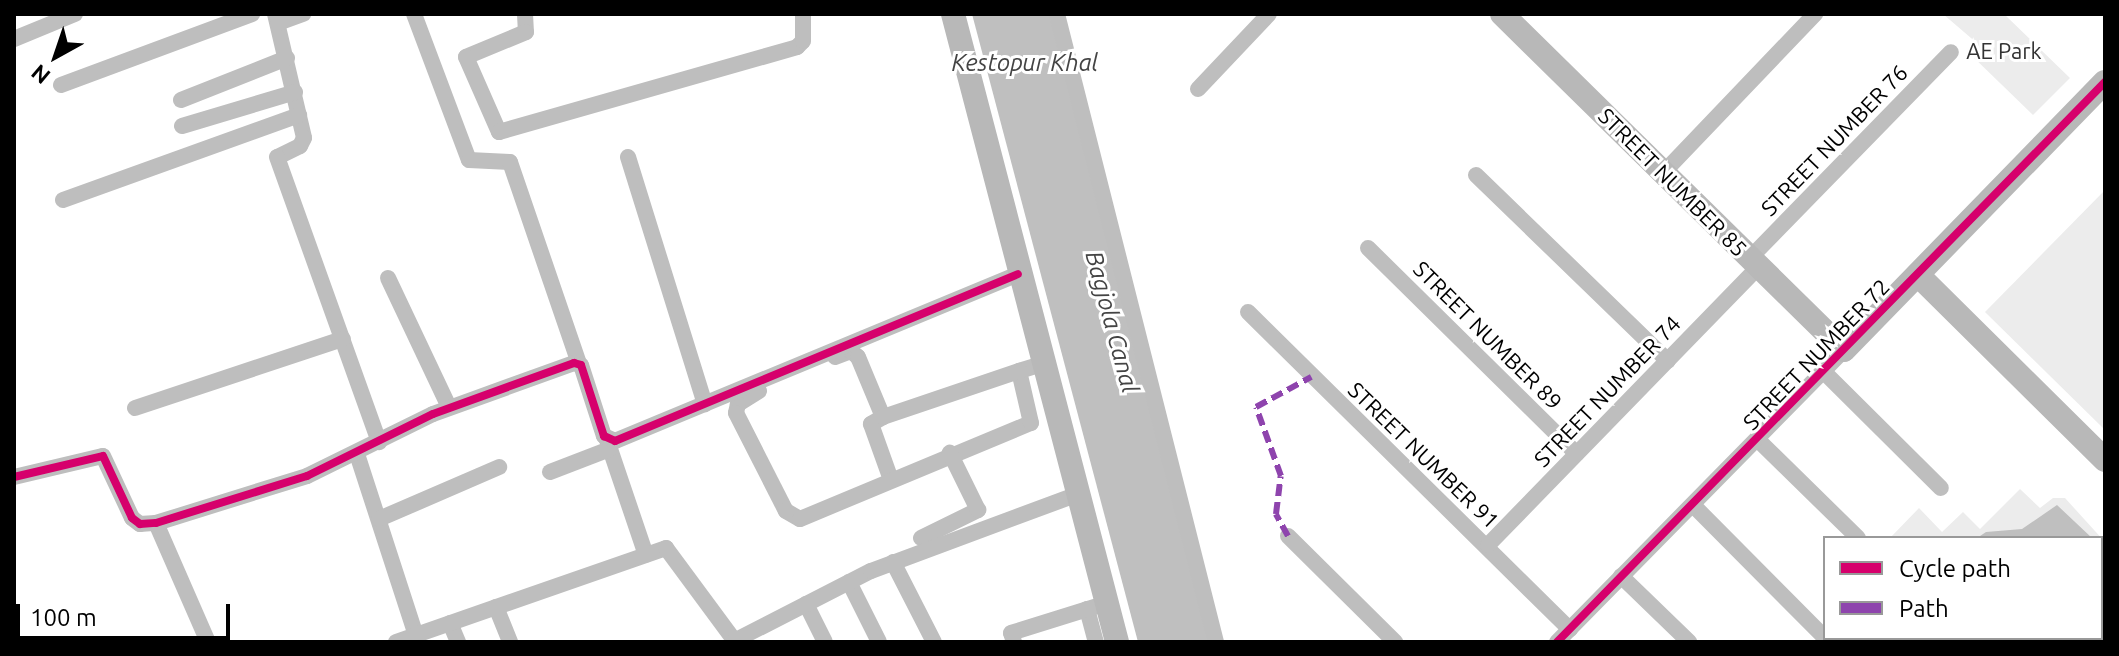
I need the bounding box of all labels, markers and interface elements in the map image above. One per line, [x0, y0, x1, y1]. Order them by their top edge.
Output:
north arrow [16, 16, 96, 96]
park label: AE Park [1966, 38, 2042, 64]
water label: Kestopur Khal [952, 49, 1098, 77]
street label: STREET NUMBER 76 [1755, 59, 1913, 221]
text: N [26, 60, 55, 90]
street label: STREET NUMBER 85 [1593, 102, 1753, 262]
water label: Bagjola Canal [1079, 248, 1145, 396]
street label: STREET NUMBER 89 [1408, 255, 1568, 415]
street label: STREET NUMBER 72 [1737, 273, 1895, 435]
street label: STREET NUMBER 74 [1528, 310, 1686, 472]
street label: STREET NUMBER 91 [1343, 376, 1505, 534]
legend [1823, 536, 2103, 640]
text: Cycle path [1899, 555, 2011, 582]
scale bar [20, 588, 234, 638]
text: Path [1899, 595, 1949, 622]
text: 100 m [30, 604, 97, 631]

